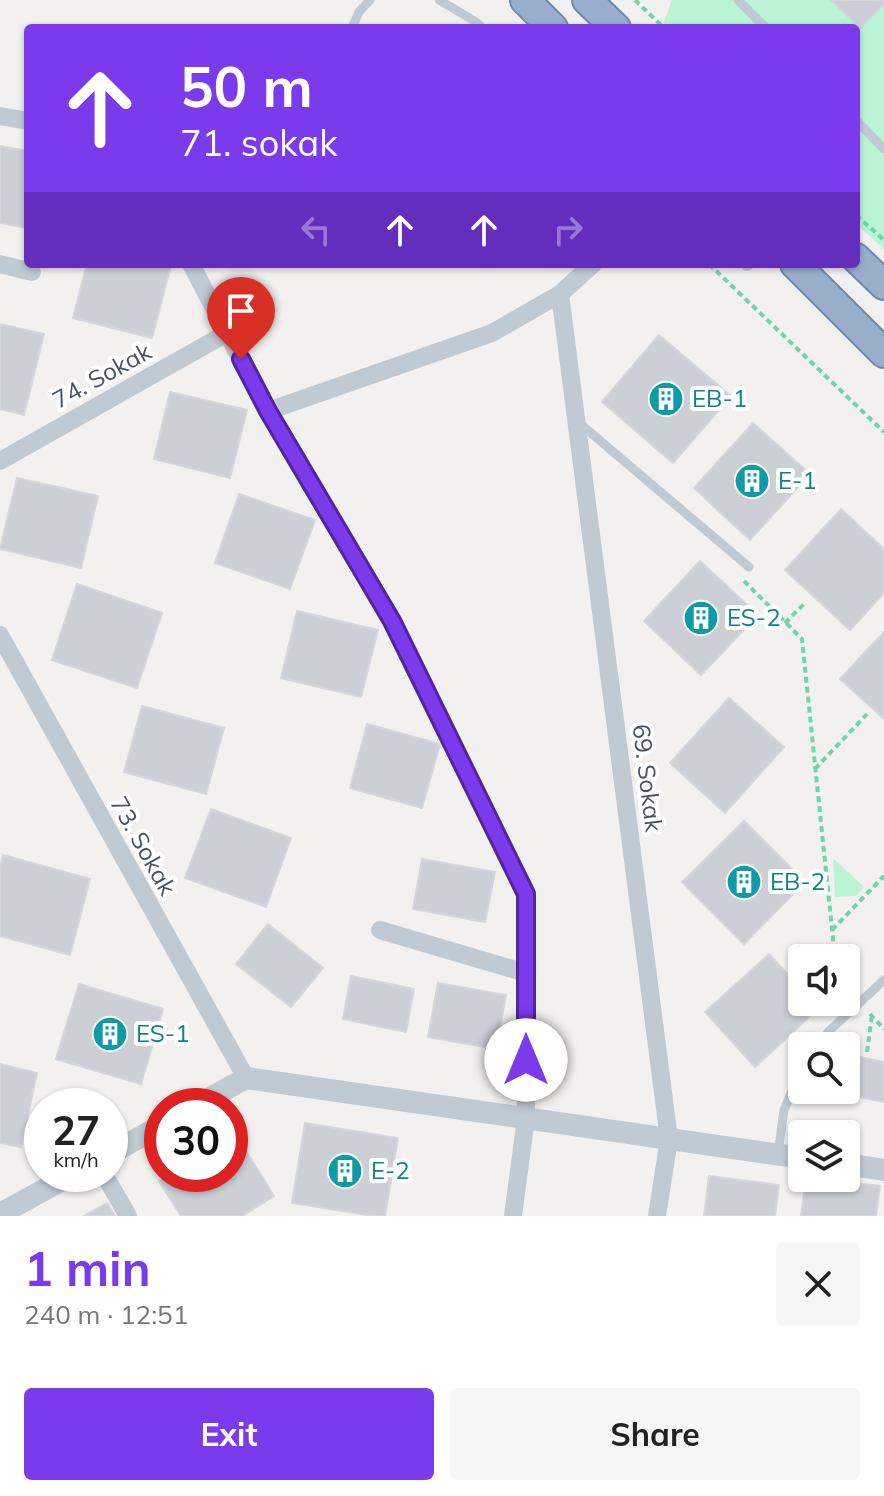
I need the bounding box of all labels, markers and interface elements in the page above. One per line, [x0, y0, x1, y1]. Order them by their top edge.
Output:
text: 50 m [180, 51, 313, 121]
icon: ahead [48, 56, 152, 160]
text: 71. sokak [180, 120, 338, 165]
icon: left [294, 208, 338, 252]
icon: ahead [378, 208, 422, 252]
icon: ahead [462, 208, 506, 252]
icon: right [546, 208, 590, 252]
pin [207, 277, 275, 359]
icon: arrive [219, 289, 263, 333]
street label: 74. Sokak [47, 335, 157, 414]
building icon: EB-1 [647, 380, 685, 418]
place label: EB-1 [692, 383, 747, 413]
building icon: E-1 [733, 462, 771, 500]
place label: E-1 [778, 465, 817, 495]
building icon: ES-2 [682, 599, 720, 637]
place label: ES-2 [727, 602, 781, 632]
street label: 69. Sokak [627, 722, 670, 834]
street label: 73. Sokak [105, 791, 184, 901]
building icon: EB-2 [725, 863, 763, 901]
place label: EB-2 [770, 866, 825, 896]
map controls [788, 944, 860, 1192]
button: sound [788, 944, 860, 1016]
building icon: ES-1 [91, 1015, 129, 1053]
place label: ES-1 [136, 1018, 190, 1048]
position arrow [484, 1018, 568, 1102]
button: search [788, 1032, 860, 1104]
speed limit sign: 30 [144, 1088, 248, 1192]
text: 27 [52, 1105, 100, 1155]
button: layers [788, 1120, 860, 1192]
text: km/h [53, 1147, 99, 1172]
building icon: E-2 [326, 1152, 364, 1190]
place label: E-2 [371, 1155, 410, 1185]
text: 1 min [24, 1238, 151, 1298]
button: close [776, 1242, 860, 1326]
text: 240 m · 12:51 [24, 1298, 188, 1331]
button: Exit [24, 1388, 434, 1480]
button: Share [450, 1388, 860, 1480]

